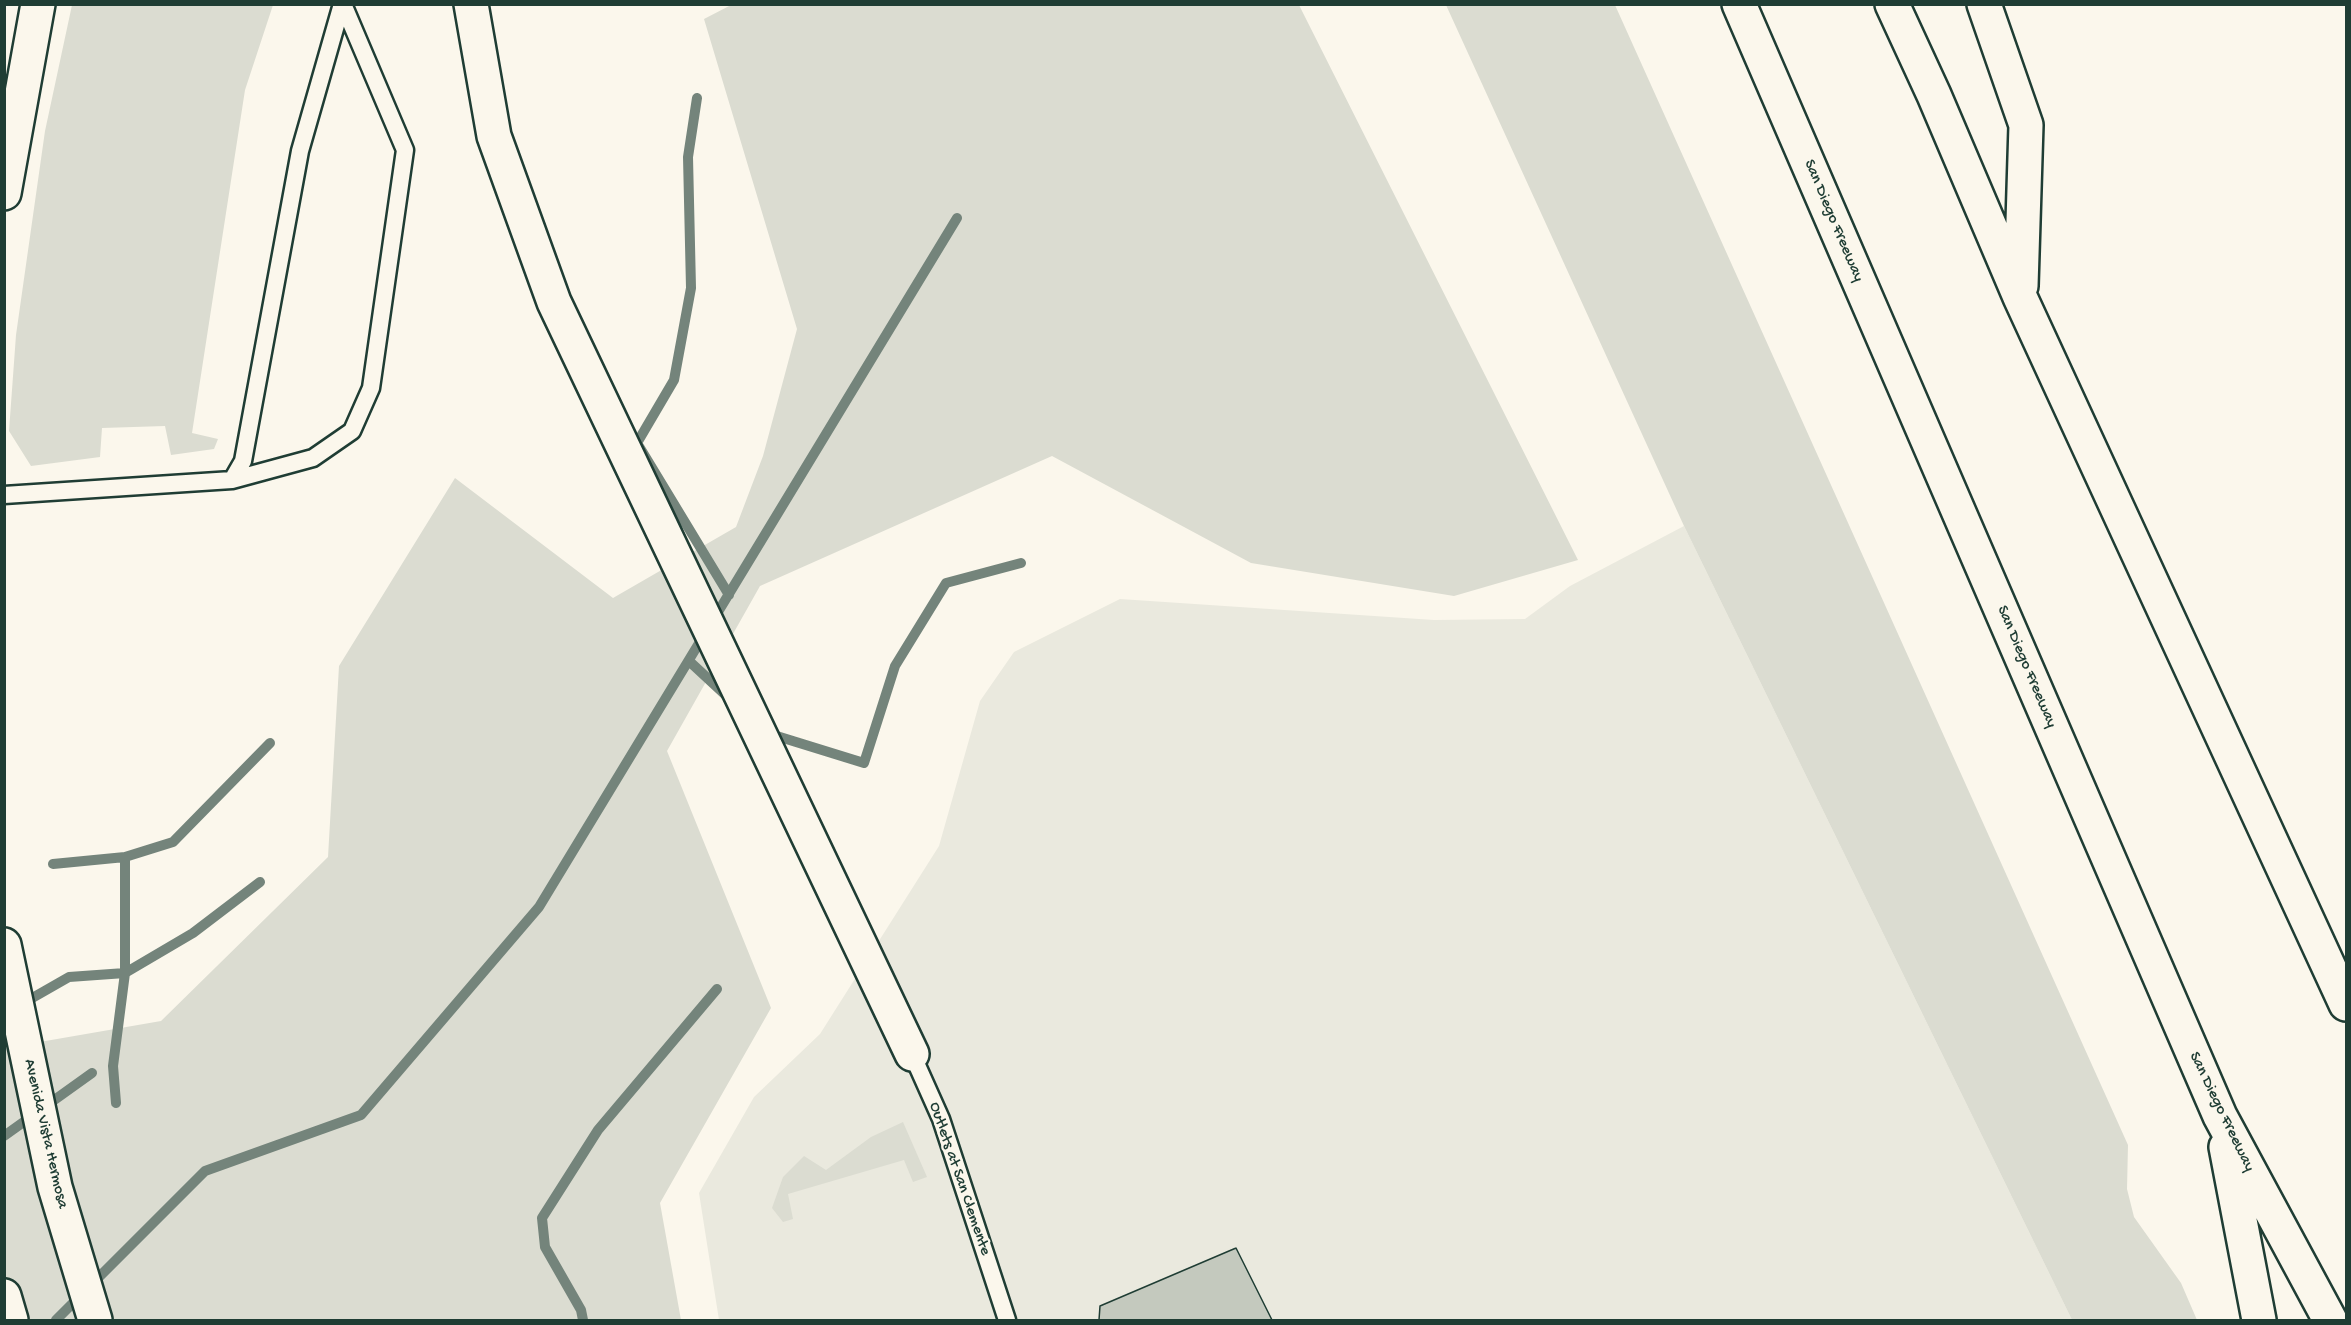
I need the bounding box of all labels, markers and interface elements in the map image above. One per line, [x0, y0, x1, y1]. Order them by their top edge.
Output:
street label: San Diego Freeway [1799, 157, 1867, 285]
street label: San Diego Freeway [1992, 603, 2060, 731]
street label: San Diego Freeway [2184, 1049, 2258, 1175]
street label: Avenida Vista Hermosa [18, 1057, 72, 1211]
street label: Outlets at San Clemente [924, 1100, 994, 1258]

